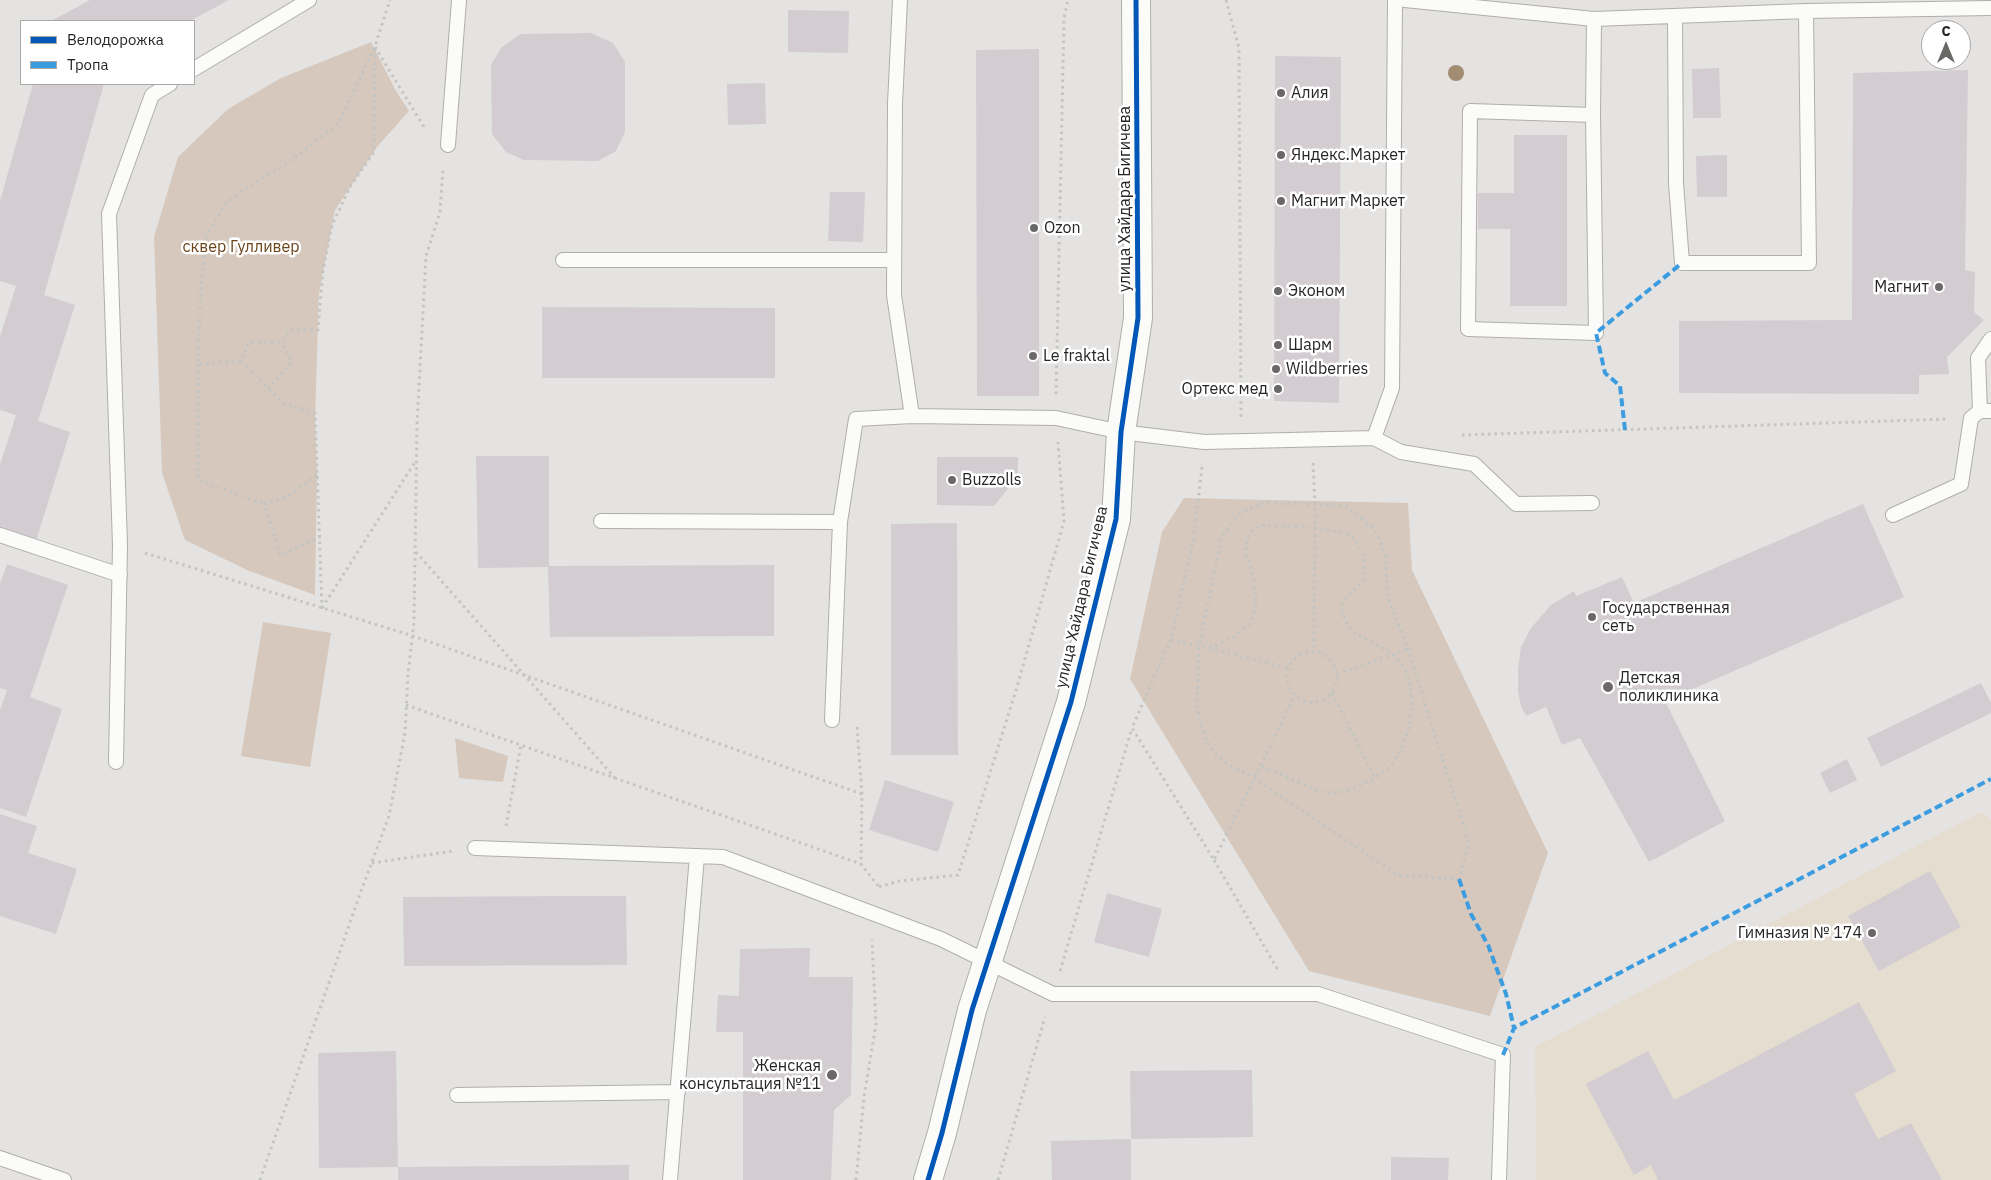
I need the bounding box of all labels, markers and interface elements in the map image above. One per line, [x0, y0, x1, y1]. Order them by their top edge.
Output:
legend [20, 20, 195, 85]
north arrow [1921, 20, 1971, 70]
text: С [1941, 22, 1951, 40]
text: Велодорожка [67, 30, 164, 49]
text: Тропа [67, 55, 109, 74]
place label: Алия [1291, 83, 1328, 103]
marker: Алия [1275, 87, 1287, 99]
street label: улица Хайдара Бигичева [1115, 106, 1135, 292]
place label: Яндекс.Маркет [1291, 145, 1405, 165]
marker: Яндекс.Маркет [1275, 149, 1287, 161]
place label: Магнит Маркет [1291, 191, 1405, 211]
marker: Магнит Маркет [1275, 195, 1287, 207]
place label: Ozon [1044, 218, 1081, 238]
marker: Ozon [1028, 222, 1040, 234]
park label: сквер Гулливер [182, 237, 300, 257]
place label: Магнит [1874, 277, 1929, 297]
place label: Эконом [1288, 281, 1345, 301]
marker: Магнит [1933, 281, 1945, 293]
marker: Эконом [1272, 285, 1284, 297]
place label: Шарм [1288, 335, 1332, 355]
marker: Шарм [1272, 339, 1284, 351]
place label: Le fraktal [1043, 346, 1110, 366]
marker: Le fraktal [1027, 350, 1039, 362]
place label: Wildberries [1286, 359, 1368, 379]
marker: Wildberries [1270, 363, 1282, 375]
place label: Ортекс мед [1182, 379, 1268, 399]
marker: Ортекс мед [1272, 383, 1284, 395]
place label: Buzzolls [962, 470, 1022, 490]
marker: Buzzolls [946, 474, 958, 486]
street label: улица Хайдара Бигичева [1052, 504, 1112, 690]
place label: Государственная сеть [1602, 598, 1730, 636]
marker: Государственная сеть [1586, 611, 1598, 623]
place label: Детская поликлиника [1619, 668, 1719, 706]
marker: Детская поликлиника [1601, 680, 1615, 694]
place label: Гимназия № 174 [1738, 923, 1862, 943]
marker: Гимназия № 174 [1866, 927, 1878, 939]
place label: Женская консультация №11 [679, 1056, 821, 1094]
marker: Женская консультация №11 [825, 1068, 839, 1082]

